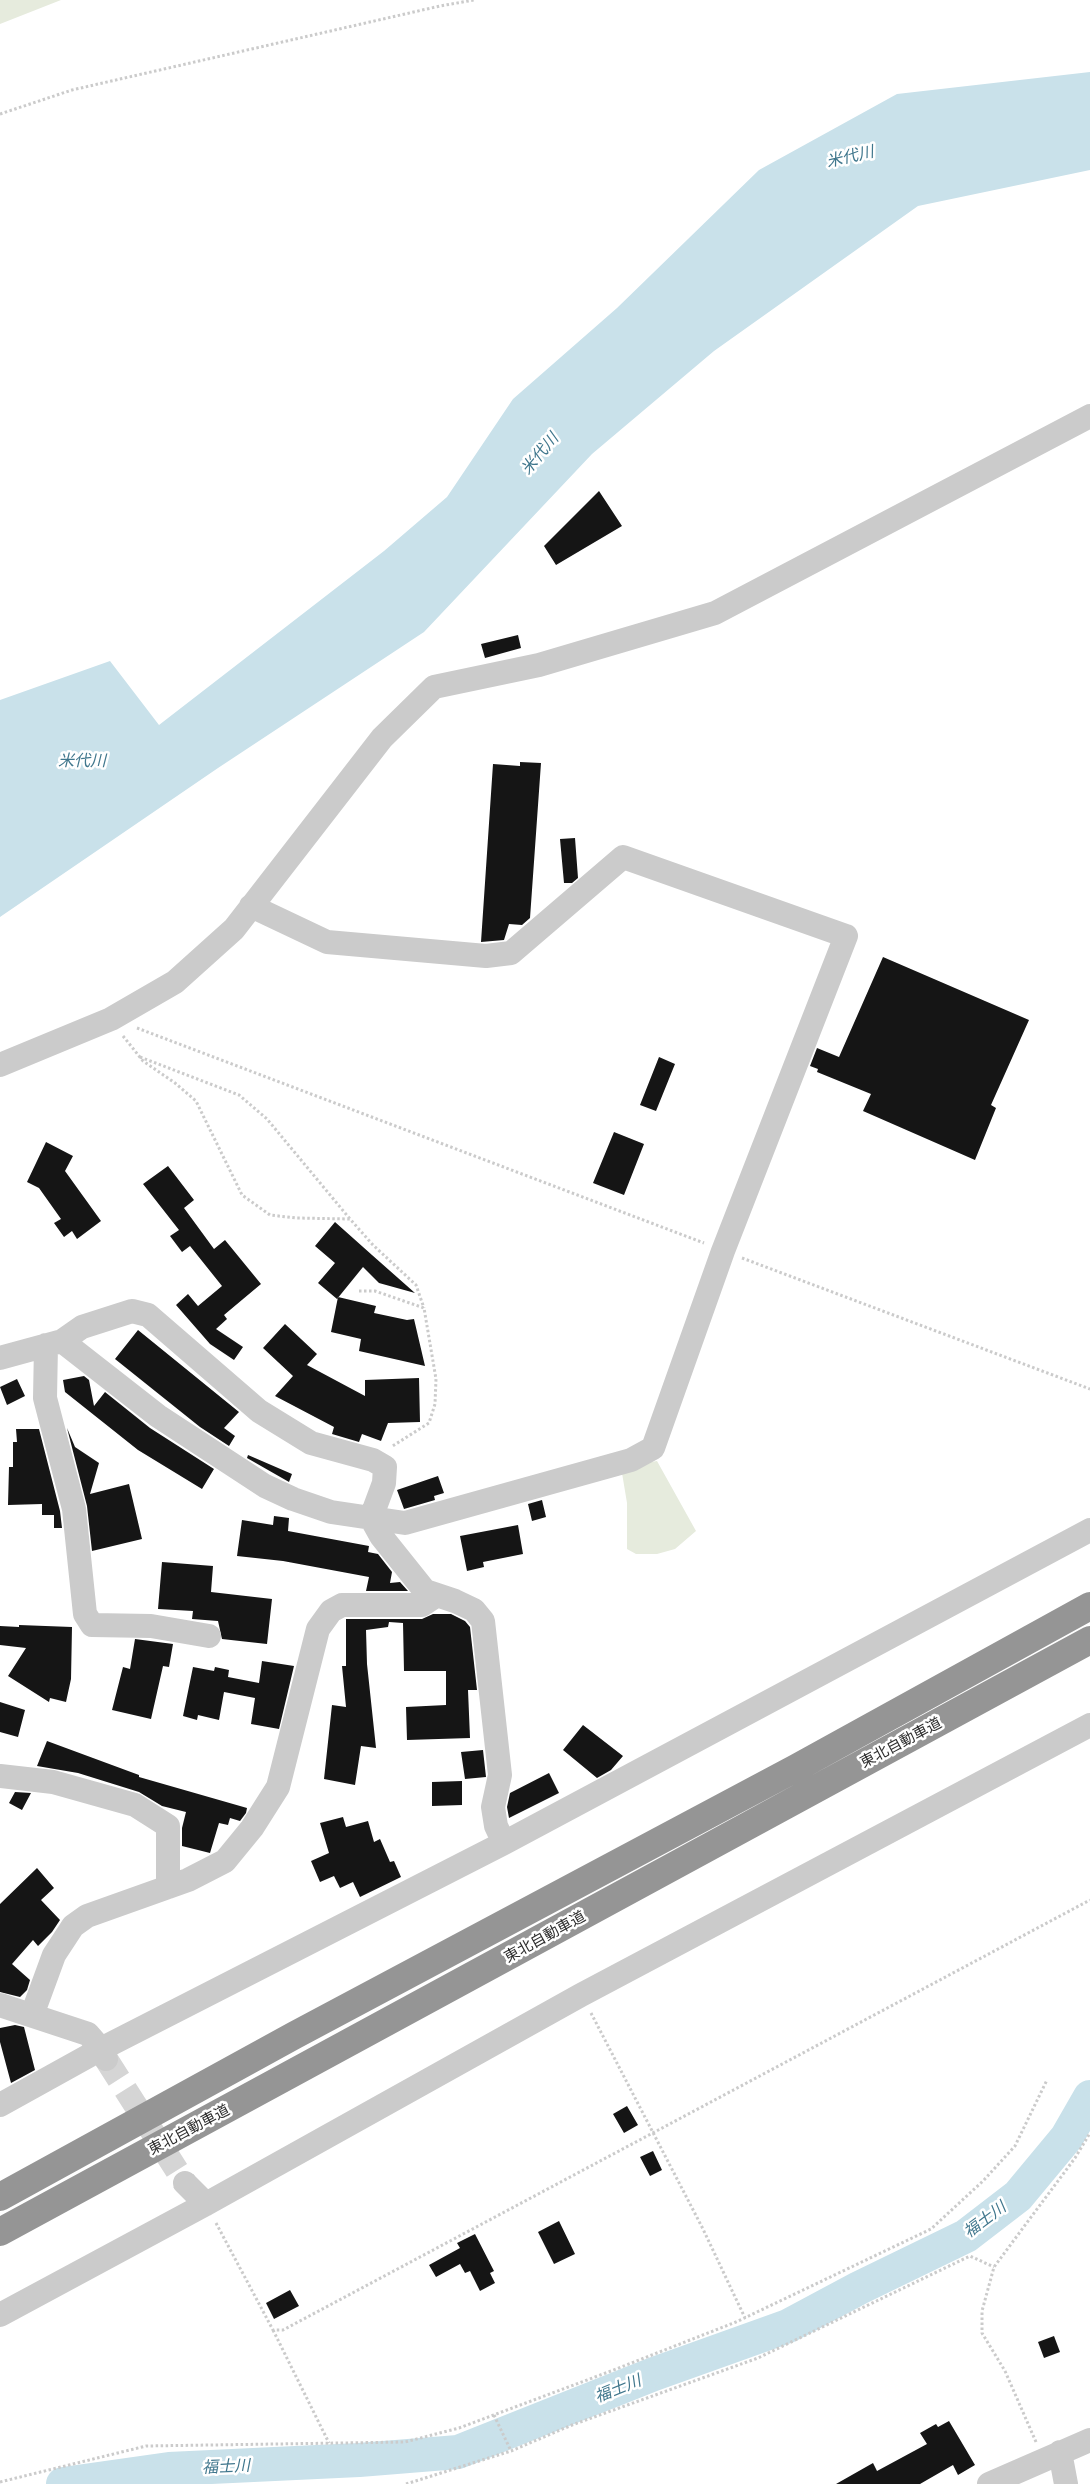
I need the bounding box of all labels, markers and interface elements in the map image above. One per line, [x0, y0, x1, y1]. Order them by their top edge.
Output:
water label: 米代川 [824, 142, 876, 172]
water label: 米代川 [517, 429, 563, 479]
water label: 米代川 [58, 751, 106, 771]
street label: 東北自動車道 [857, 1714, 945, 1772]
street label: 東北自動車道 [501, 1907, 589, 1967]
street label: 東北自動車道 [145, 2101, 233, 2159]
water label: 福士川 [960, 2198, 1010, 2242]
water label: 福士川 [592, 2371, 644, 2407]
water label: 福士川 [202, 2456, 250, 2478]

